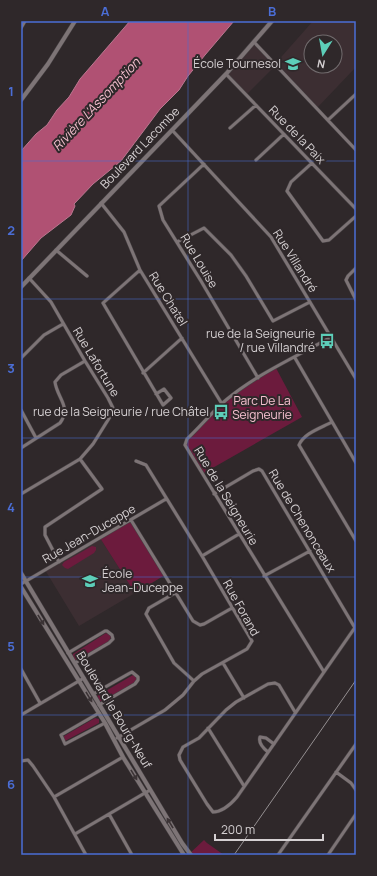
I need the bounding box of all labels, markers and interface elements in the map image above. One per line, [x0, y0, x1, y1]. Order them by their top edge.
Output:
text: A [101, 2, 110, 20]
text: B [268, 2, 276, 20]
north arrow [303, 34, 343, 74]
water label: Rivière L'Assomption [48, 53, 145, 155]
place label: École Tournesol [193, 55, 281, 72]
school or university icon: École Tournesol [284, 55, 302, 73]
text: N [316, 56, 326, 72]
text: 1 [8, 82, 14, 100]
street label: Rue de la Paix [265, 102, 330, 168]
street label: Boulevard Lacombe [96, 103, 183, 192]
text: 2 [7, 221, 15, 239]
street label: Rue Villandré [269, 226, 322, 296]
street label: Rue Louise [177, 230, 222, 291]
street label: Rue Chatel [145, 268, 192, 329]
street label: Rue Lafortune [69, 324, 124, 400]
place label: rue de la Seigneurie / rue Villandré [206, 325, 315, 356]
bus stop icon: rue de la Seigneurie / rue Villandré [318, 332, 336, 350]
text: 3 [7, 359, 15, 377]
park label: Parc De La Seigneurie [232, 392, 292, 423]
place label: rue de la Seigneurie / rue Châtel [33, 403, 209, 420]
bus stop icon: rue de la Seigneurie / rue Châtel [212, 403, 230, 421]
street label: Rue de la Seigneurie [190, 443, 263, 548]
street label: Rue de Chenonceaux [265, 466, 340, 576]
text: 4 [7, 498, 15, 516]
street label: Rue Jean-Duceppe [39, 500, 139, 567]
place label: École Jean-Duceppe [102, 565, 183, 596]
school or university icon: École Jean-Duceppe [81, 572, 99, 590]
street label: Rue Forand [219, 577, 264, 639]
one-way arrow [38, 614, 45, 626]
text: 5 [7, 637, 15, 655]
street label: Boulevard le Bourg-Neuf [73, 648, 157, 772]
one-way arrow [85, 691, 92, 703]
one-way arrow [131, 769, 138, 781]
text: 6 [7, 775, 15, 793]
scale bar [215, 816, 323, 842]
one-way arrow [166, 818, 174, 828]
text: 200 m [221, 821, 255, 838]

